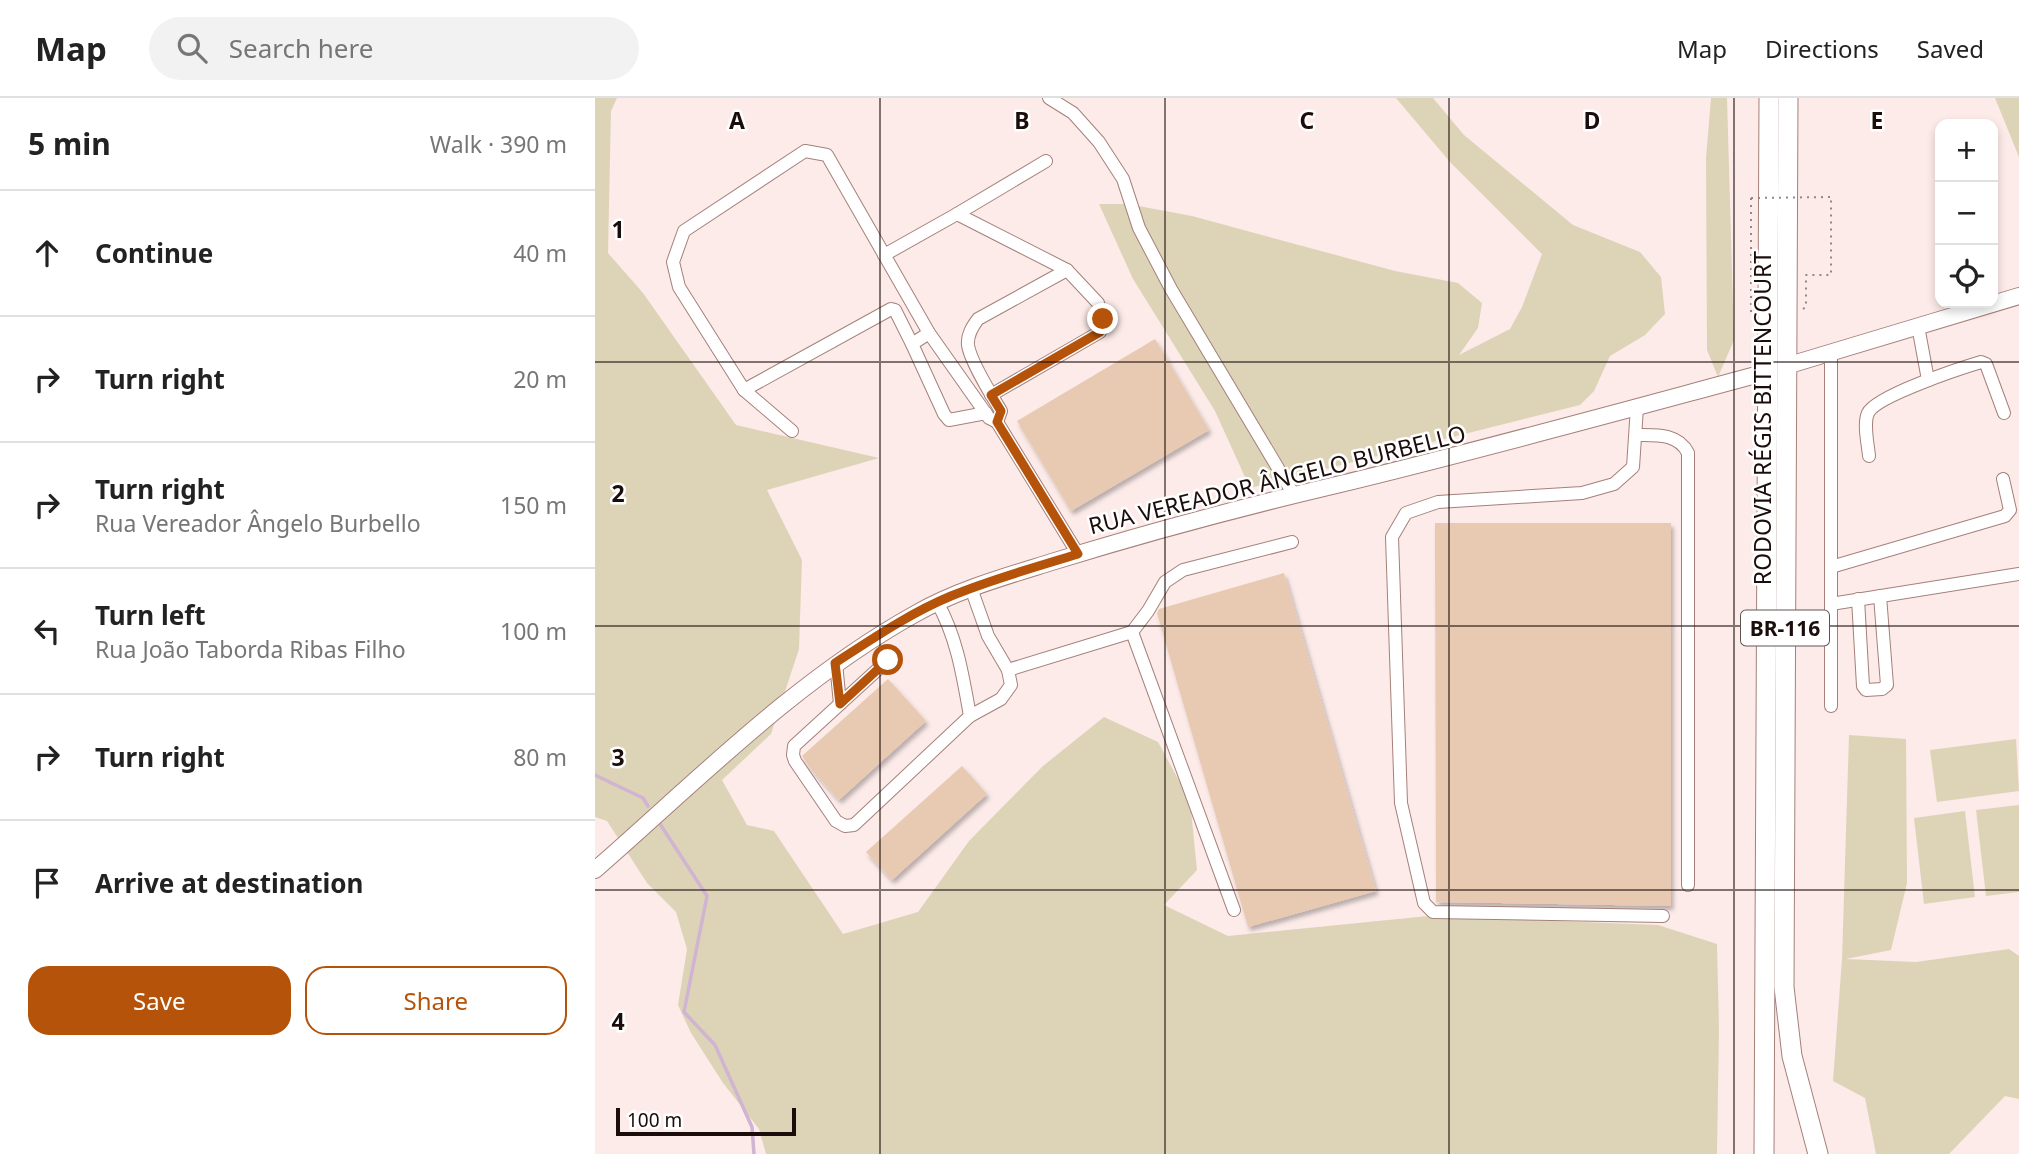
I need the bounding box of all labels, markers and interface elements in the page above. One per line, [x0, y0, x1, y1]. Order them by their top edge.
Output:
search box [149, 17, 639, 80]
text: Map [35, 26, 107, 71]
icon: search [173, 29, 211, 67]
text: Search here [229, 30, 373, 66]
text: Map [1677, 32, 1727, 65]
text: Directions [1765, 32, 1879, 65]
text: Saved [1917, 32, 1984, 65]
text: A [729, 104, 745, 136]
text: B [1014, 104, 1030, 136]
text: C [1300, 104, 1315, 136]
text: D [1584, 104, 1600, 136]
text: E [1871, 104, 1883, 136]
map controls [1935, 119, 1998, 308]
button: + [1935, 119, 1998, 182]
text: 5 min [28, 123, 111, 164]
text: Walk · 390 m [430, 128, 567, 160]
button: − [1935, 182, 1998, 245]
text: 1 [611, 213, 625, 245]
icon: ahead [28, 234, 66, 272]
text: Continue [95, 235, 213, 271]
text: 40 m [513, 237, 567, 269]
button: locate [1935, 245, 1998, 308]
street label: RODOVIA RÉGIS BITTENCOURT [1746, 251, 1778, 585]
route end [1087, 303, 1118, 334]
icon: right [28, 360, 66, 398]
text: Turn right [95, 361, 225, 397]
text: 20 m [513, 363, 567, 395]
street label: RUA VEREADOR ÂNGELO BURBELLO [1085, 417, 1469, 541]
text: Turn right [95, 471, 225, 507]
text: 2 [611, 477, 625, 509]
icon: right [28, 486, 66, 524]
text: 150 m [500, 489, 567, 521]
text: Rua Vereador Ângelo Burbello [95, 507, 421, 539]
text: Turn left [95, 597, 206, 633]
road number: BR-116 [1741, 610, 1829, 646]
icon: left [28, 612, 66, 650]
text: 100 m [500, 615, 567, 647]
text: Rua João Taborda Ribas Filho [95, 633, 406, 665]
route start [872, 644, 903, 675]
icon: right [28, 738, 66, 776]
text: Turn right [95, 739, 225, 775]
text: 80 m [513, 741, 567, 773]
text: 3 [611, 741, 625, 773]
icon: arrive [28, 864, 66, 902]
text: Arrive at destination [95, 865, 364, 901]
button: Save [28, 966, 291, 1035]
button: Share [305, 966, 567, 1035]
text: 4 [611, 1005, 625, 1037]
scale bar [616, 1105, 796, 1137]
text: 100 m [627, 1107, 682, 1133]

